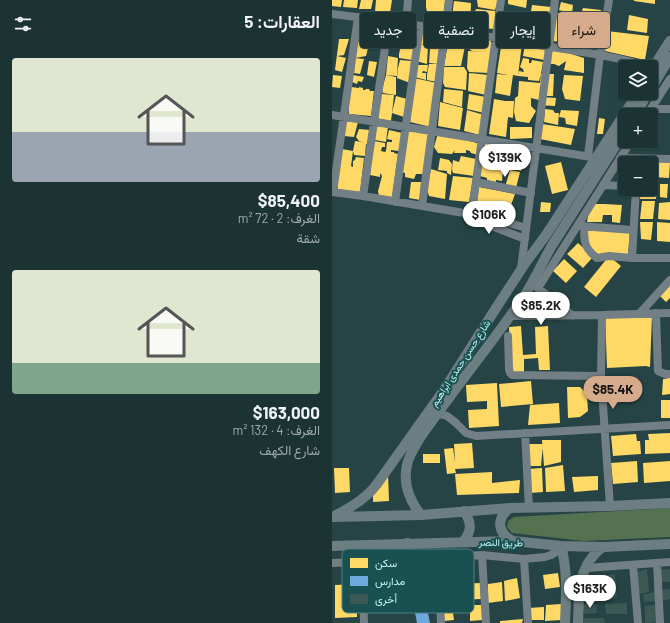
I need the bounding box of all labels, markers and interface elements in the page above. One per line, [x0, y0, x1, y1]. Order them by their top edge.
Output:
text: العقارات: 5 [244, 11, 320, 31]
chip: جديد [360, 12, 416, 48]
chip: تصفية [424, 12, 488, 48]
chip: إيجار [496, 12, 550, 48]
chip: شراء [558, 12, 610, 48]
icon: filters [12, 13, 34, 35]
map controls [618, 60, 658, 196]
button: layers [618, 60, 658, 100]
icon: home [130, 84, 202, 156]
button: + [618, 108, 658, 148]
pin: $139K [477, 144, 533, 178]
text: $139K [488, 149, 522, 165]
button: − [618, 156, 658, 196]
text: $85,400 [258, 190, 320, 210]
pin: $106K [461, 201, 517, 235]
text: $106K [472, 206, 506, 222]
text: الغرف: 2 · 72 m² [238, 210, 320, 226]
text: شقة [297, 230, 320, 246]
pin: $85.2K [508, 292, 574, 326]
icon: home [130, 296, 202, 368]
text: $85.2K [521, 297, 561, 313]
street label: شارع حسن حمدى ابراهيم [427, 317, 493, 409]
pin: $85.4K [580, 376, 646, 410]
text: $85.4K [593, 381, 634, 397]
text: $163,000 [253, 402, 320, 422]
text: الغرف: 4 · 132 m² [232, 422, 320, 438]
text: شارع الكهف [259, 442, 320, 458]
street label: طريق النصر [478, 536, 524, 549]
legend [342, 549, 474, 613]
text: سكن [375, 556, 398, 570]
text: مدارس [375, 574, 405, 588]
pin: $163K [562, 575, 618, 609]
text: $163K [573, 580, 607, 596]
text: أخرى [375, 592, 397, 606]

